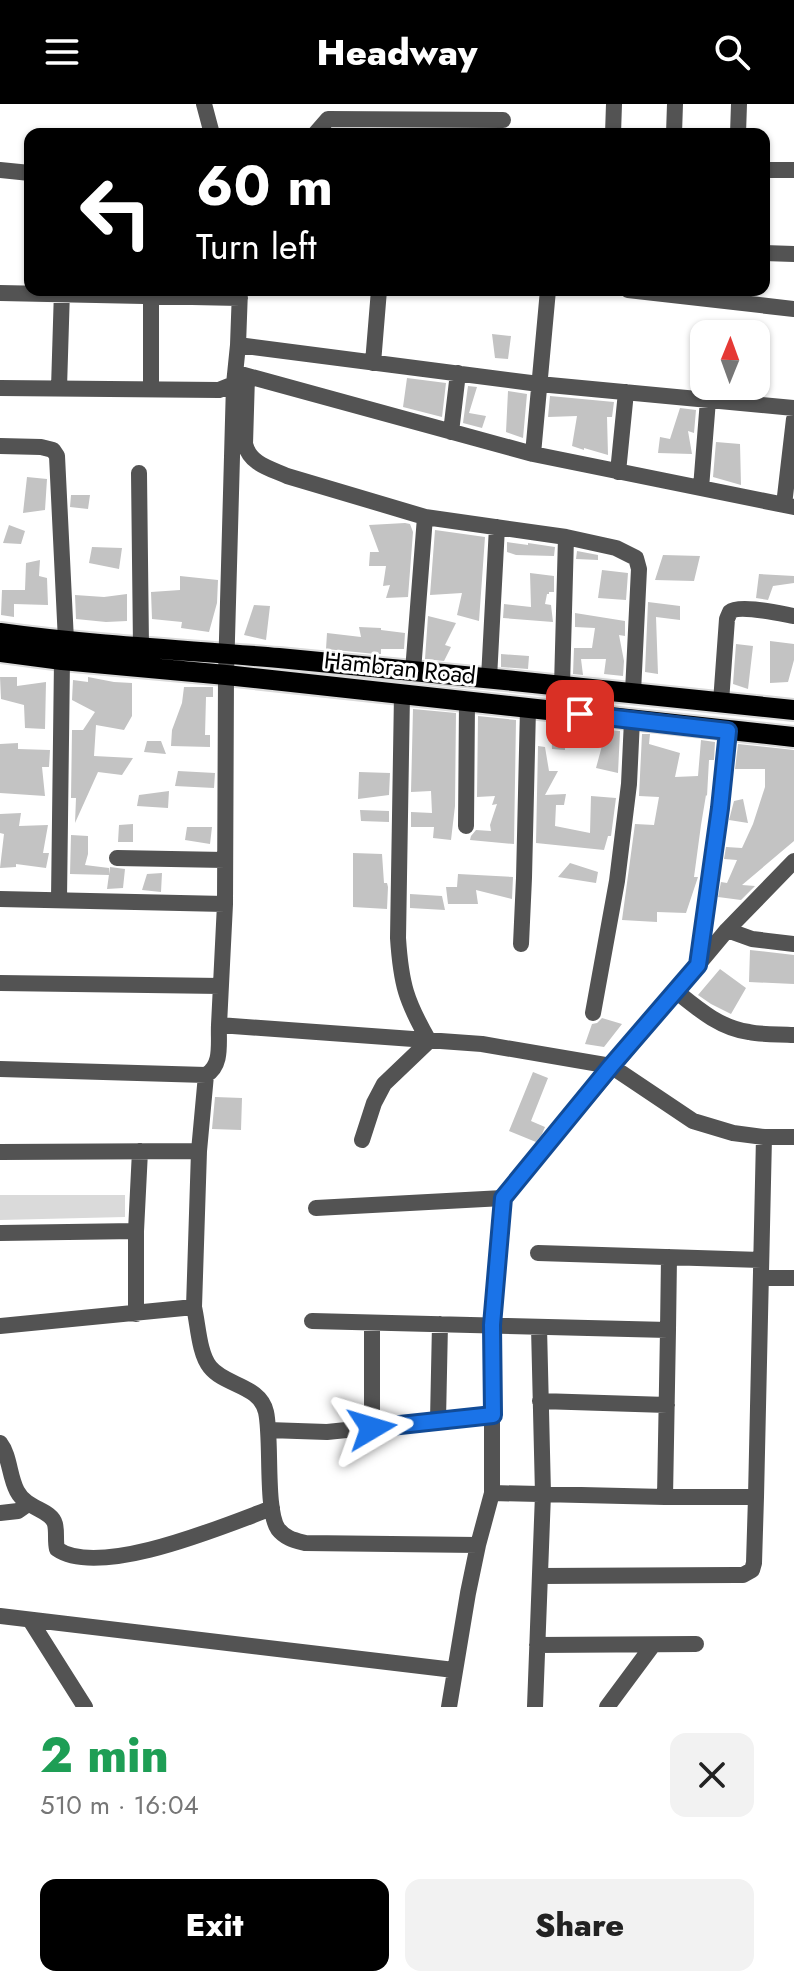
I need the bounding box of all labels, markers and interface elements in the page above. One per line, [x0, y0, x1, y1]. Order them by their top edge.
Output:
text: Headway [317, 26, 477, 78]
icon: menu [40, 30, 84, 74]
icon: search [710, 30, 754, 74]
text: 60 m [196, 145, 333, 226]
icon: left [64, 160, 168, 264]
text: Turn left [196, 220, 317, 272]
north arrow [690, 320, 770, 400]
map controls [690, 320, 770, 400]
street label: Hambran Road [322, 642, 478, 693]
pin [546, 680, 614, 748]
icon: arrive [558, 692, 602, 736]
position arrow [330, 1386, 414, 1470]
text: 2 min [40, 1721, 169, 1790]
button: close [670, 1733, 754, 1817]
text: 510 m · 16:04 [40, 1786, 199, 1824]
button: Exit [40, 1879, 389, 1971]
button: Share [405, 1879, 754, 1971]

